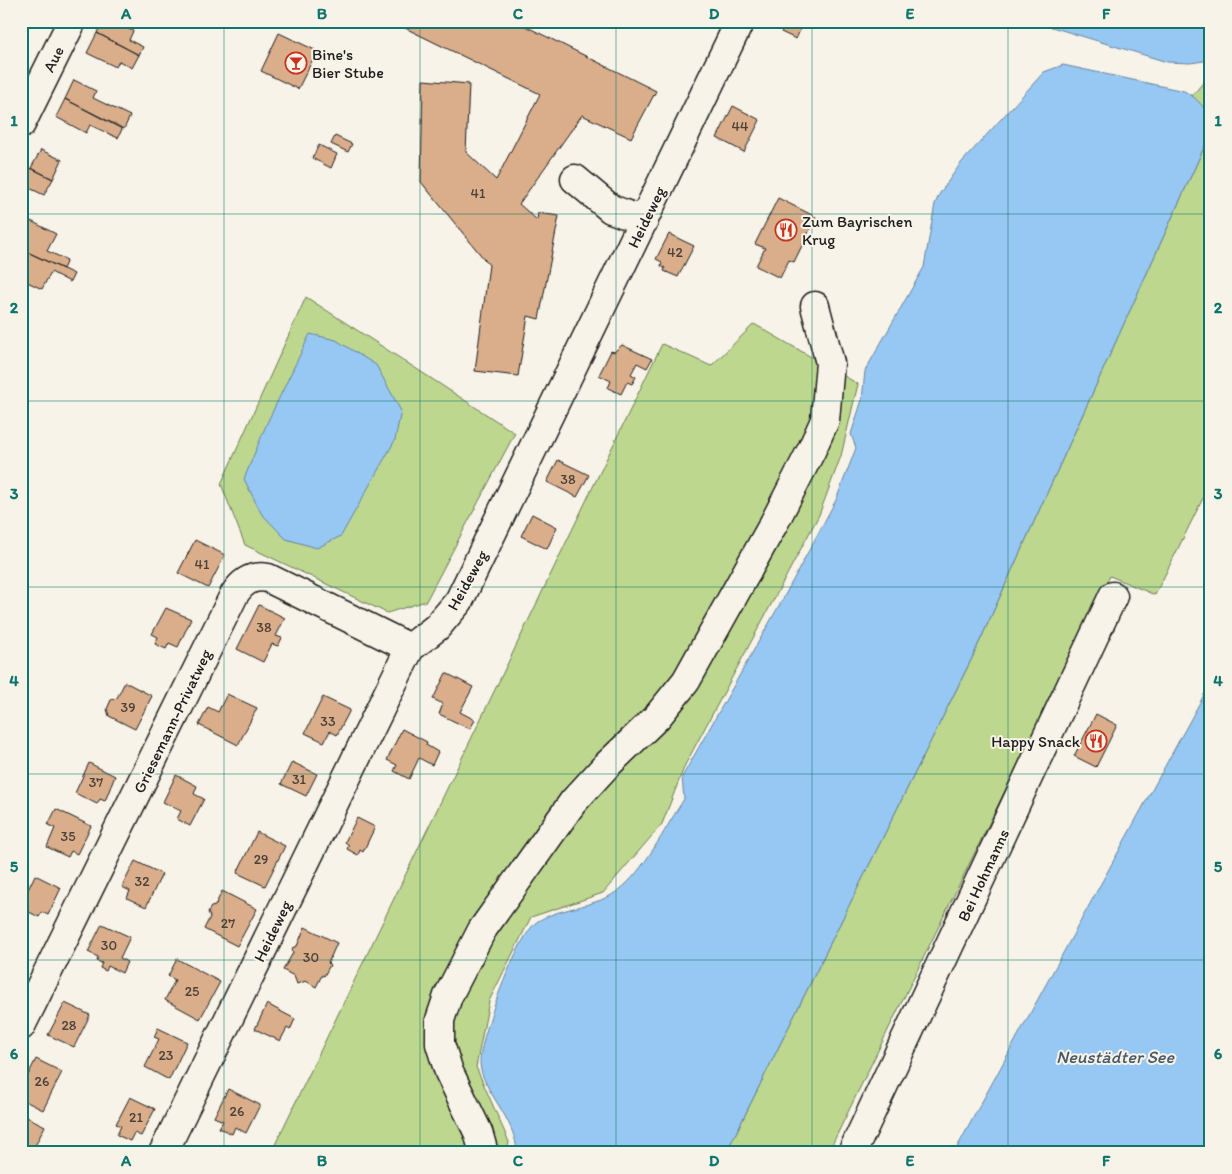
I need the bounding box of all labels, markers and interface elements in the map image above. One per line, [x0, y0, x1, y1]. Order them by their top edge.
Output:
text: A [120, 4, 132, 23]
text: B [317, 4, 328, 23]
text: C [513, 4, 524, 23]
text: D [709, 4, 720, 23]
text: E [906, 4, 915, 23]
text: F [1102, 4, 1111, 23]
street label: Aue [39, 43, 68, 75]
place label: Bine's Bier Stube [312, 45, 384, 82]
bar icon: Bine's Bier Stube [284, 51, 308, 75]
text: 1 [10, 111, 18, 130]
text: 1 [1214, 111, 1222, 130]
house number: 44 [732, 118, 749, 135]
street label: Heideweg [623, 183, 670, 251]
house number: 41 [471, 185, 486, 202]
place label: Zum Bayrischen Krug [802, 212, 913, 249]
restaurant icon: Zum Bayrischen Krug [774, 218, 798, 242]
house number: 42 [667, 244, 684, 261]
text: 2 [10, 298, 19, 317]
text: 2 [1214, 298, 1223, 317]
house number: 38 [560, 471, 576, 488]
text: 3 [10, 484, 19, 503]
text: 3 [1214, 484, 1223, 503]
street label: Heideweg [443, 546, 492, 614]
house number: 41 [195, 556, 210, 573]
house number: 38 [256, 619, 272, 636]
street label: Griesemann-Privatweg [129, 645, 216, 796]
text: 4 [9, 671, 19, 690]
text: 4 [1213, 671, 1223, 690]
house number: 39 [121, 699, 135, 716]
house number: 33 [320, 713, 336, 730]
restaurant icon: Happy Snack [1084, 729, 1108, 753]
place label: Happy Snack [991, 732, 1081, 751]
house number: 31 [292, 771, 307, 788]
house number: 37 [89, 774, 103, 791]
street label: Bei Hohmanns [954, 826, 1013, 925]
house number: 35 [61, 828, 75, 845]
house number: 29 [254, 851, 268, 868]
text: 5 [10, 857, 19, 876]
text: 5 [1214, 857, 1223, 876]
house number: 32 [135, 873, 150, 890]
street label: Heideweg [249, 897, 296, 965]
house number: 27 [221, 915, 235, 932]
house number: 30 [101, 937, 117, 954]
house number: 30 [303, 949, 319, 966]
house number: 25 [185, 983, 199, 1000]
house number: 28 [61, 1017, 77, 1034]
text: 6 [10, 1044, 19, 1063]
text: 6 [1214, 1044, 1223, 1063]
water label: Neustädter See [1056, 1046, 1175, 1068]
house number: 23 [159, 1047, 174, 1064]
house number: 26 [35, 1073, 49, 1090]
house number: 26 [230, 1103, 244, 1120]
house number: 21 [129, 1109, 143, 1126]
text: A [120, 1151, 132, 1170]
text: B [317, 1151, 328, 1170]
text: C [513, 1151, 524, 1170]
text: D [709, 1151, 720, 1170]
text: E [906, 1151, 915, 1170]
text: F [1102, 1151, 1111, 1170]

